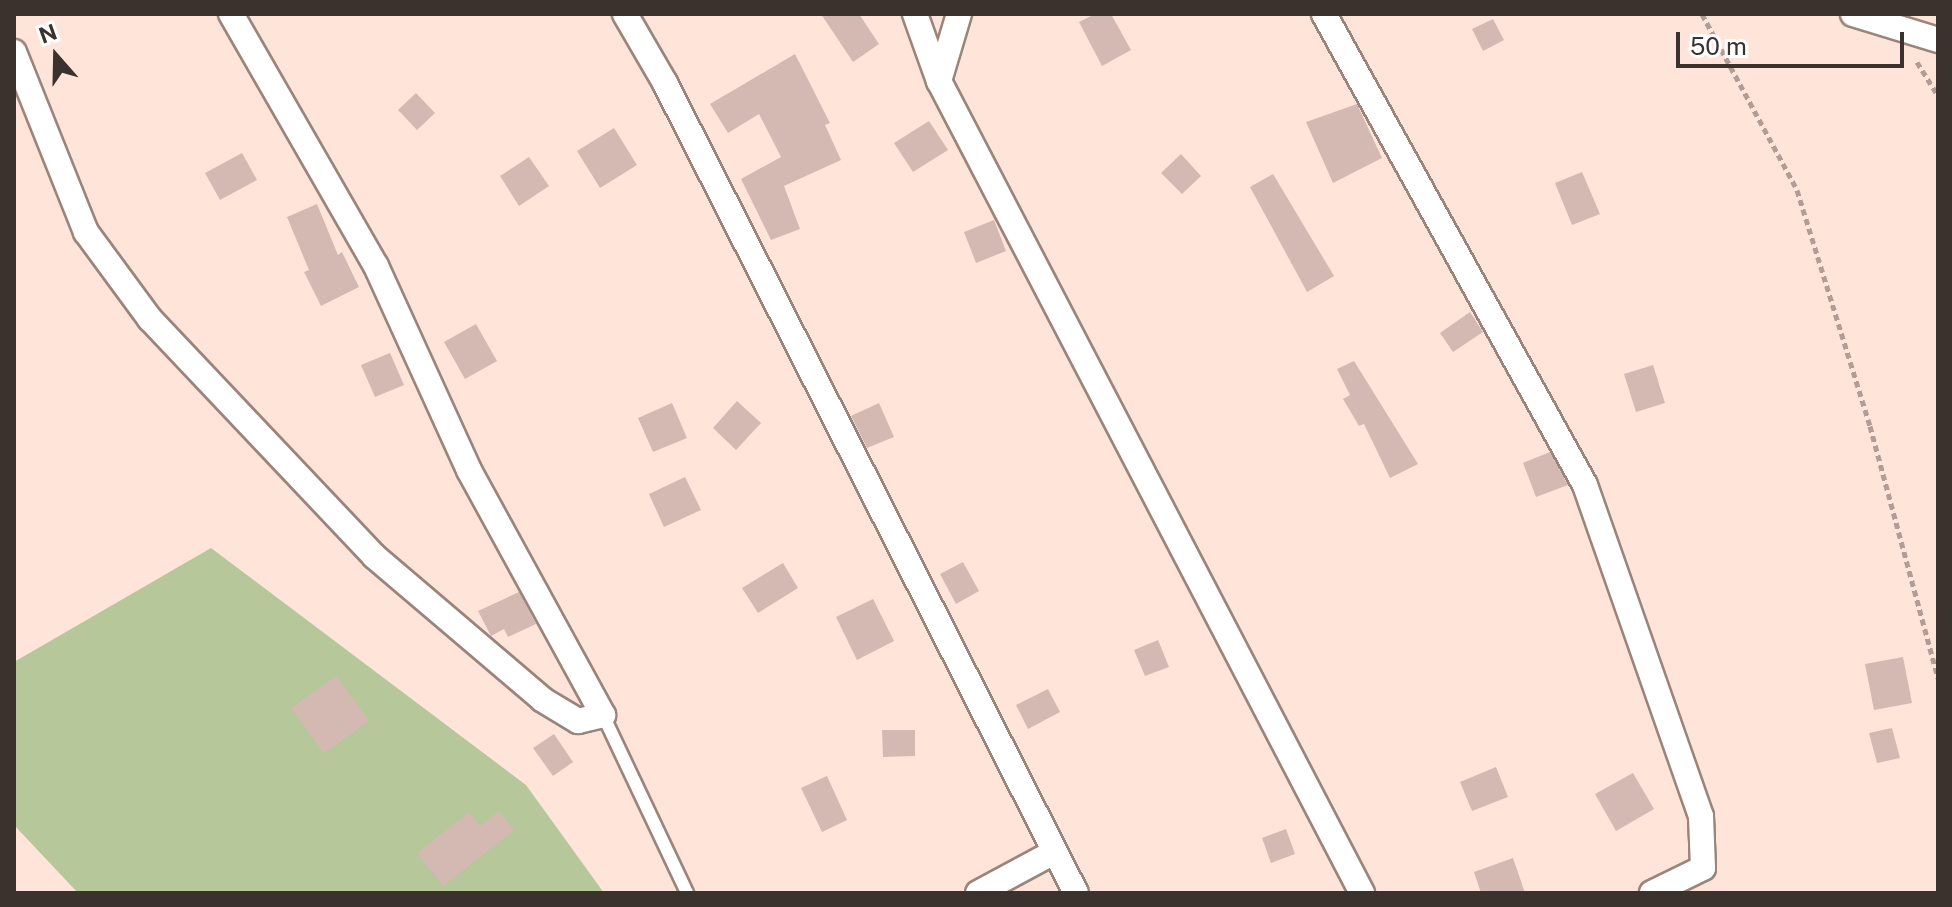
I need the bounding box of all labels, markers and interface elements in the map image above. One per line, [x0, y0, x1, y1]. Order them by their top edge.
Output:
north arrow [16, 16, 96, 96]
scale bar [1680, 16, 1908, 66]
text: N [35, 18, 60, 49]
text: 50 m [1690, 32, 1747, 60]

